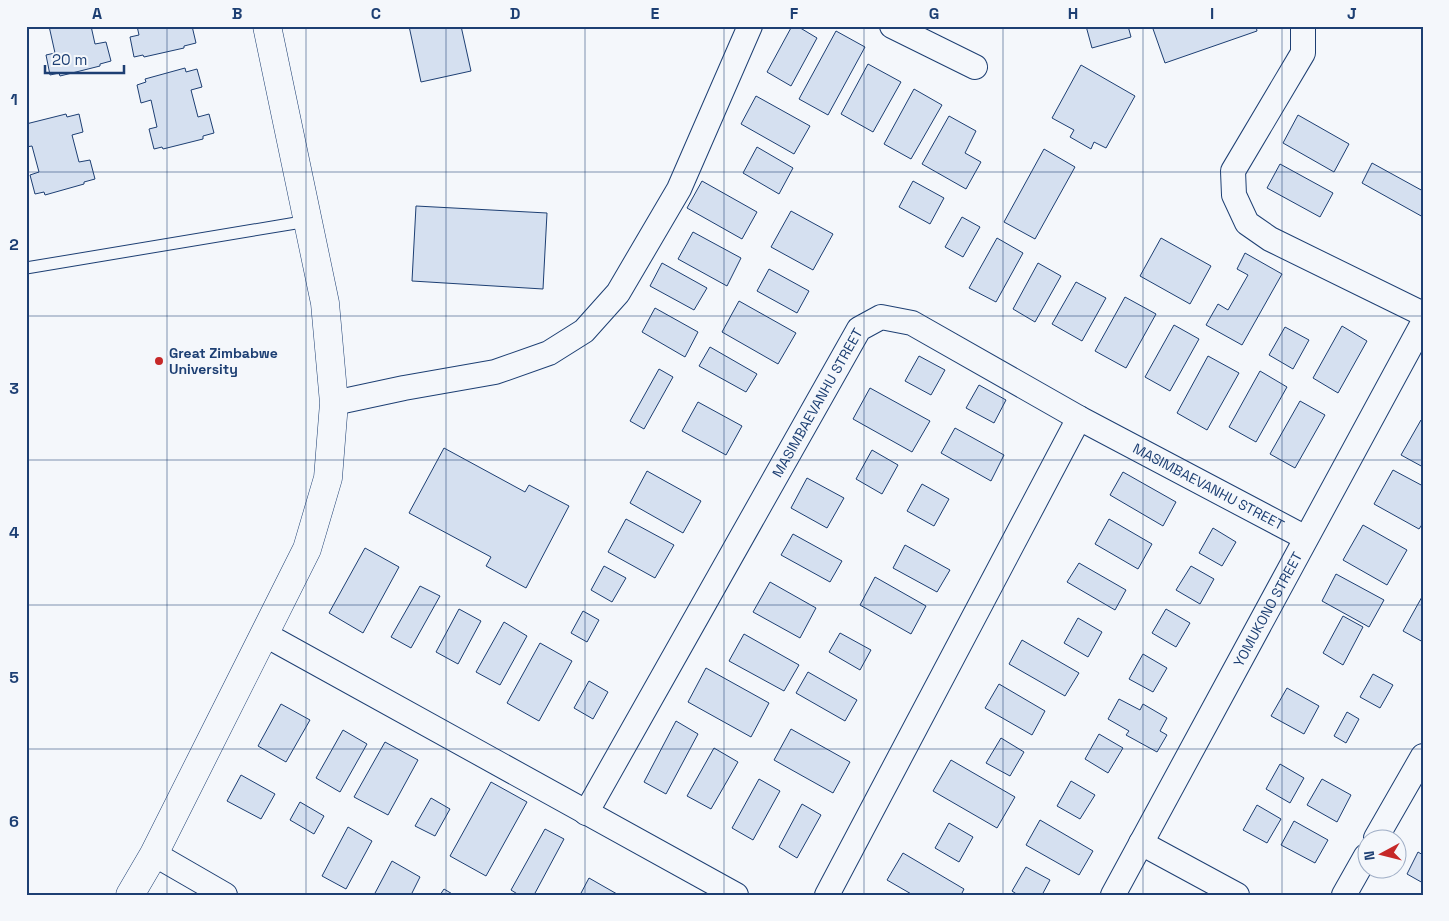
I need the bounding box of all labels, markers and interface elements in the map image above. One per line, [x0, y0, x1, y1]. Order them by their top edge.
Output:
text: A [92, 3, 102, 24]
text: B [232, 3, 242, 24]
text: C [371, 3, 381, 24]
text: D [510, 3, 520, 24]
text: E [651, 3, 660, 24]
text: F [790, 3, 799, 24]
text: G [929, 3, 939, 24]
text: H [1068, 3, 1078, 24]
text: I [1210, 3, 1214, 24]
text: J [1347, 3, 1357, 24]
scale bar [45, 42, 124, 74]
text: 20 m [52, 50, 87, 69]
text: 1 [10, 89, 18, 110]
text: 2 [9, 234, 19, 255]
street label: MASIMBAEVANHU STREET [768, 325, 867, 481]
place label: Great Zimbabwe University [169, 344, 278, 378]
marker: Great Zimbabwe University [153, 355, 165, 367]
text: 3 [9, 378, 19, 399]
street label: MASIMBAEVANHU STREET [1130, 439, 1287, 534]
text: 4 [9, 522, 19, 543]
street label: YOMUKONO STREET [1229, 549, 1306, 670]
text: 5 [9, 667, 19, 688]
text: 6 [9, 811, 19, 832]
north arrow [1356, 828, 1406, 878]
text: N [1360, 850, 1379, 861]

